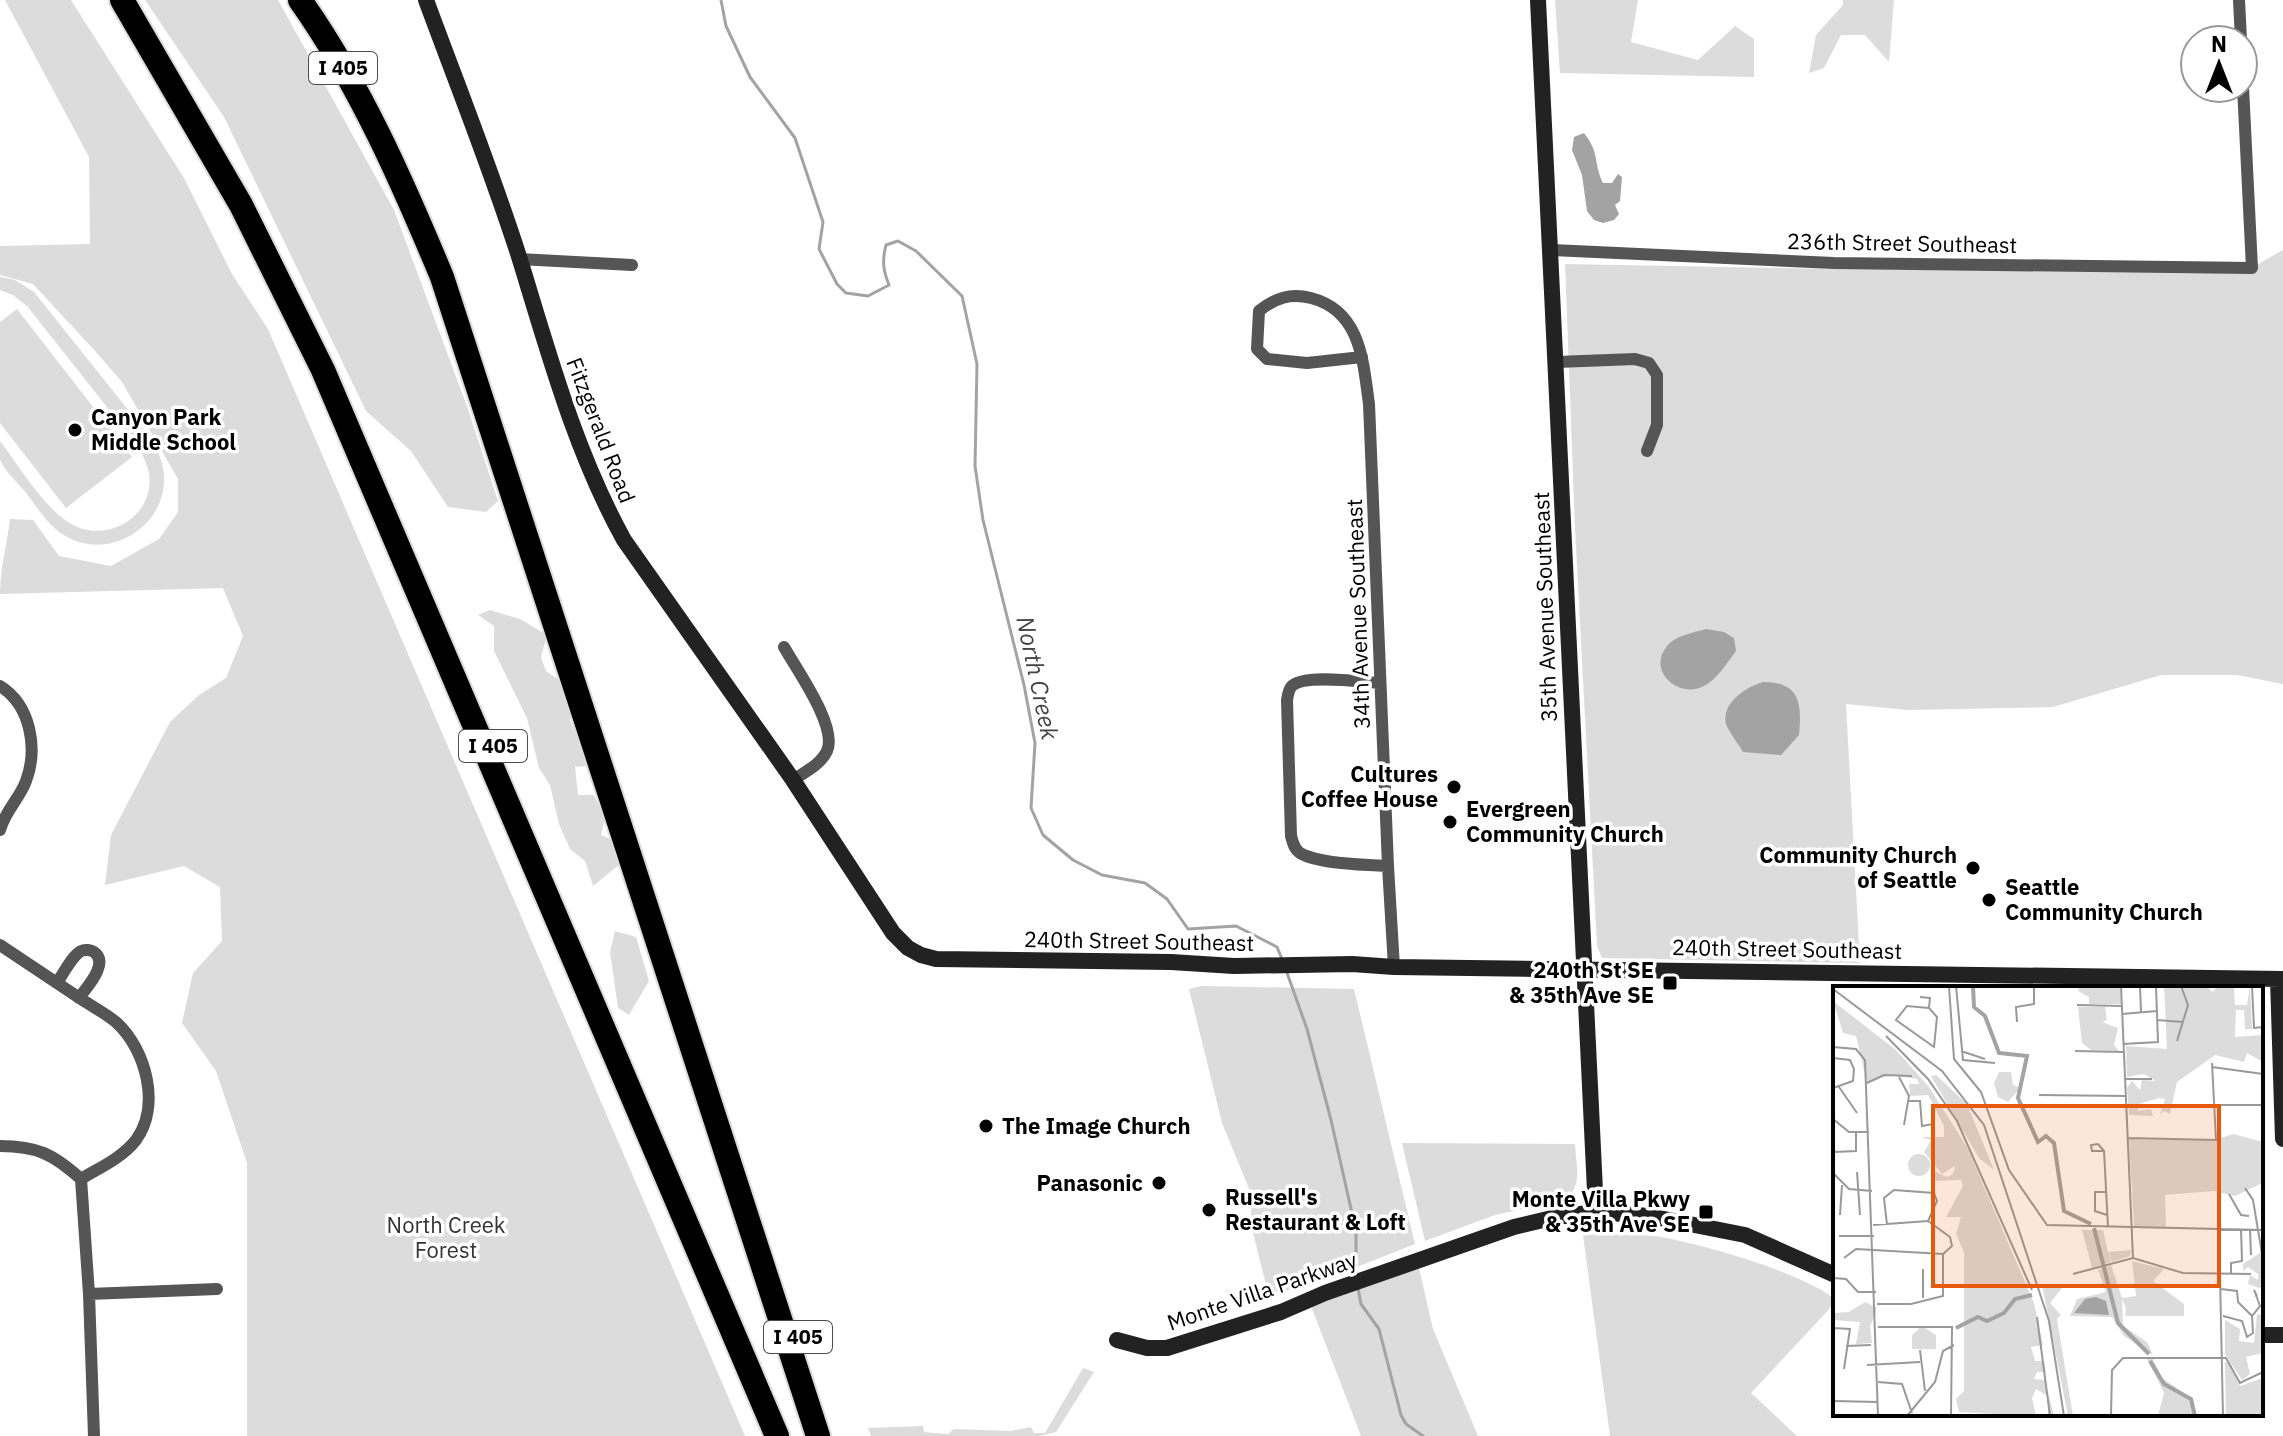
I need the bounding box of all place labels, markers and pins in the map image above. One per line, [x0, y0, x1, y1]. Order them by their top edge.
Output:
place label: Canyon Park Middle School [91, 402, 236, 456]
marker: Canyon Park Middle School [66, 421, 84, 439]
place label: Cultures Coffee House [1301, 759, 1438, 813]
marker: Cultures Coffee House [1445, 778, 1463, 796]
place label: Evergreen Community Church [1466, 794, 1664, 848]
marker: Evergreen Community Church [1441, 813, 1459, 831]
place label: Community Church of Seattle [1759, 840, 1957, 894]
marker: Community Church of Seattle [1964, 859, 1982, 877]
place label: Seattle Community Church [2005, 872, 2203, 926]
marker: Seattle Community Church [1980, 891, 1998, 909]
place label: 240th St SE & 35th Ave SE [1509, 955, 1654, 1009]
marker: 240th St SE & 35th Ave SE [1661, 974, 1679, 992]
place label: The Image Church [1002, 1111, 1191, 1140]
marker: The Image Church [977, 1117, 995, 1135]
place label: Panasonic [1036, 1168, 1143, 1197]
marker: Panasonic [1150, 1174, 1168, 1192]
place label: Russell's Restaurant & Loft [1225, 1182, 1406, 1236]
place label: Monte Villa Pkwy & 35th Ave SE [1512, 1184, 1690, 1238]
marker: Russell's Restaurant & Loft [1200, 1201, 1218, 1219]
marker: Monte Villa Pkwy & 35th Ave SE [1697, 1203, 1715, 1221]

